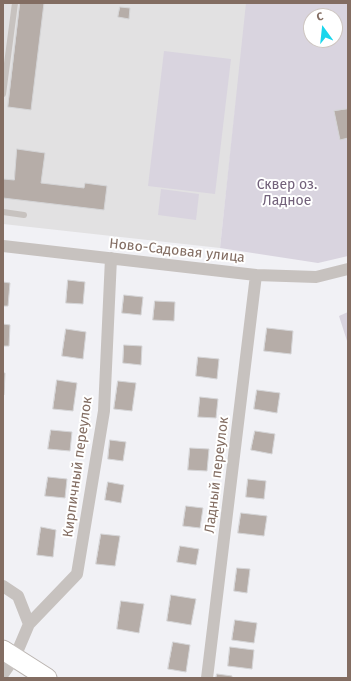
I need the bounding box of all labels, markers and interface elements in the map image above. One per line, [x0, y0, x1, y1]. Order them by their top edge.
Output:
north arrow [303, 8, 343, 48]
text: С [315, 10, 325, 24]
park label: Сквер оз. Ладное [257, 177, 317, 210]
street label: Ново-Садовая улица [108, 236, 246, 266]
street label: Кирпичный переулок [60, 395, 96, 539]
street label: Ладный переулок [202, 416, 232, 534]

